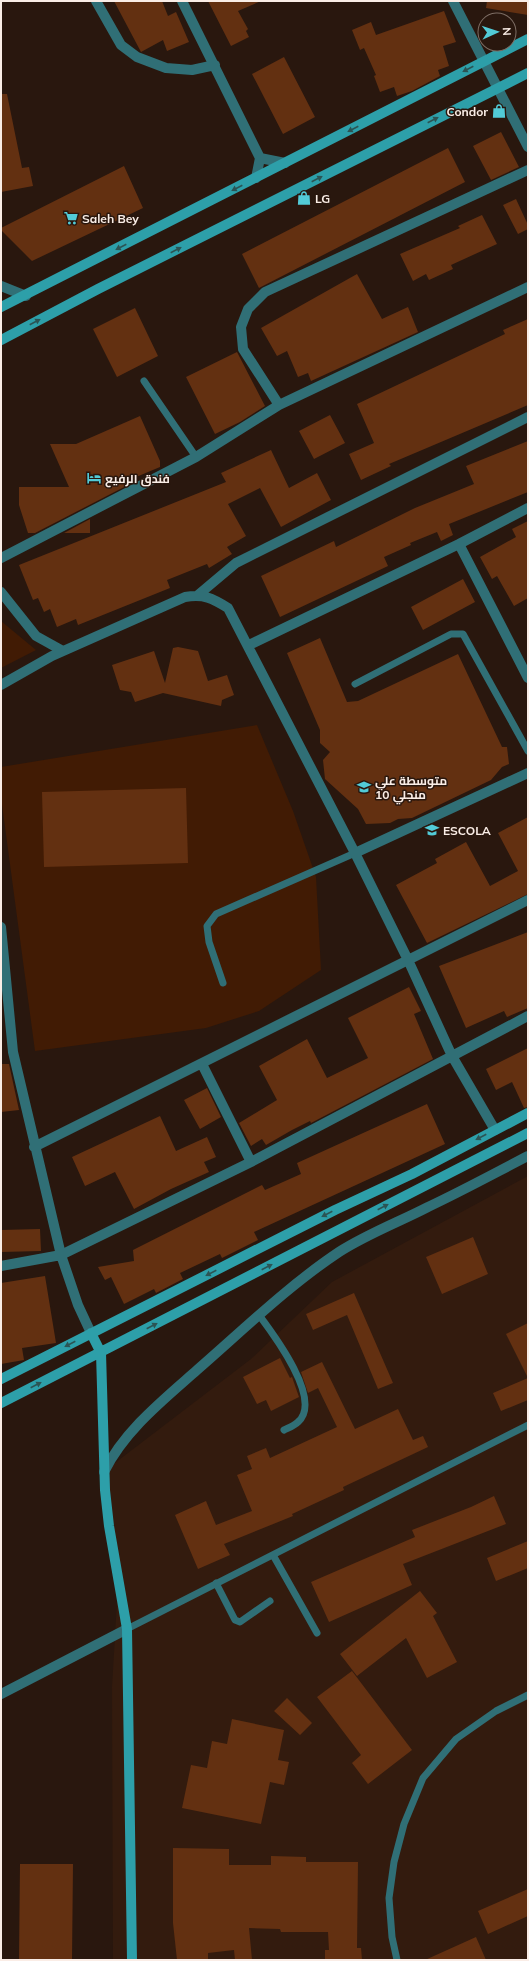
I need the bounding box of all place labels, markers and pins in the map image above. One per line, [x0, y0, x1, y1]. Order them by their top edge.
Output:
shop icon: Condor [491, 103, 507, 119]
place label: Condor [447, 104, 488, 119]
shop icon: LG [296, 190, 312, 206]
place label: LG [315, 191, 330, 206]
supermarket icon: Saleh Bey [63, 210, 79, 226]
place label: Saleh Bey [82, 211, 139, 226]
hotel icon: فندق الرفيع [86, 470, 102, 486]
place label: فندق الرفيع [105, 471, 170, 488]
place label: متوسطة علي منجلي 10 [375, 773, 447, 805]
school or university icon: متوسطة علي منجلي 10 [356, 779, 372, 795]
school or university icon: ESCOLA [424, 822, 440, 838]
place label: ESCOLA [443, 823, 491, 838]

